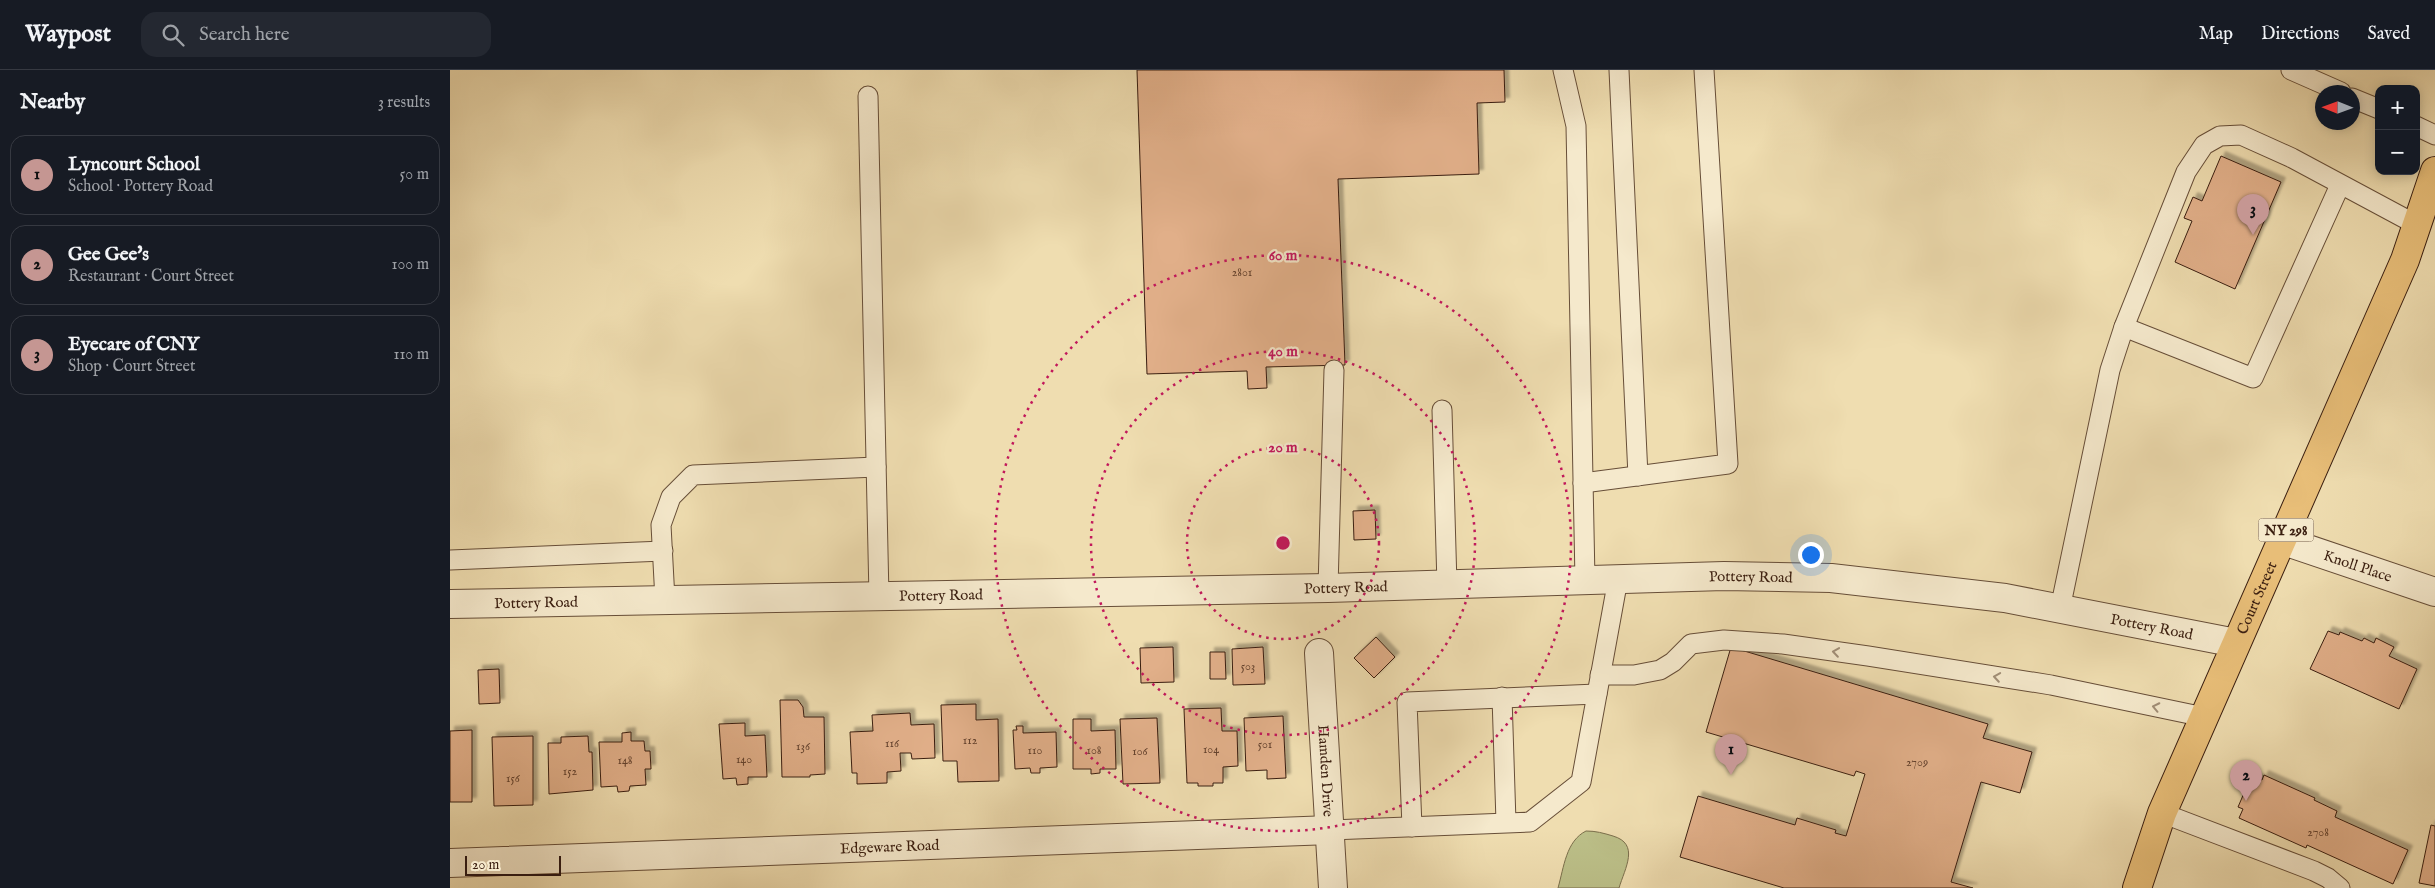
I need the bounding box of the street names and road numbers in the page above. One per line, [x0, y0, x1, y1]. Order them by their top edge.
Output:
road number: NY 298 [2258, 518, 2314, 542]
street label: Knoll Place [2321, 546, 2394, 587]
street label: Court Street [2233, 559, 2281, 638]
street label: Pottery Road [1709, 567, 1794, 587]
street label: Pottery Road [1304, 577, 1389, 598]
street label: Pottery Road [899, 585, 984, 606]
street label: Pottery Road [494, 593, 579, 613]
street label: Pottery Road [2109, 610, 2196, 645]
street label: Hamden Drive [1313, 724, 1338, 817]
street label: Edgeware Road [840, 836, 941, 858]

